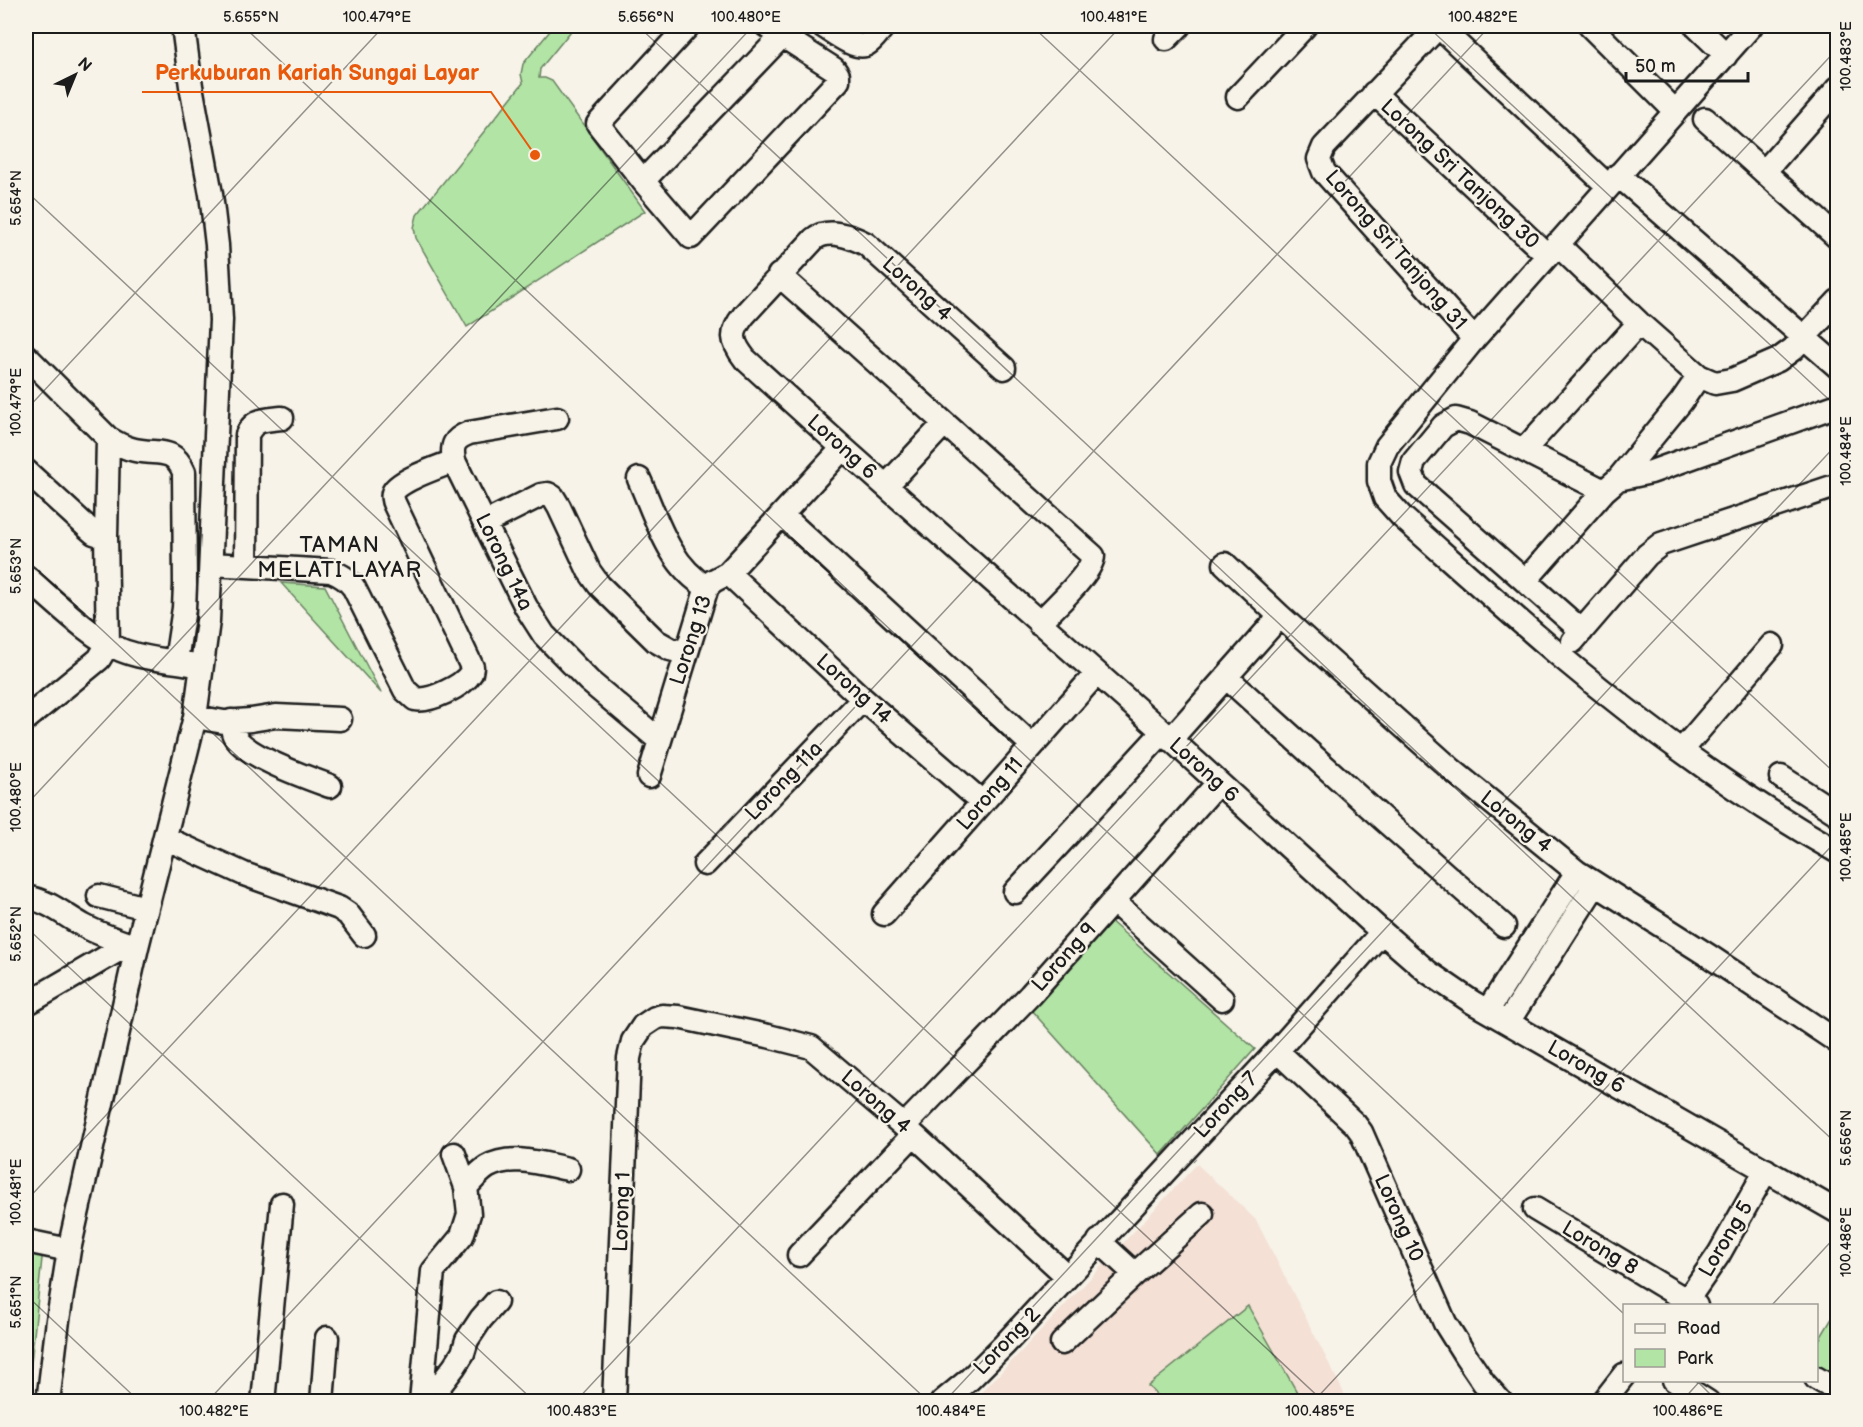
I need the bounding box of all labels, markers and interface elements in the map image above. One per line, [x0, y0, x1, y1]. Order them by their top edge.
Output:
text: 5.655°N [223, 8, 279, 27]
text: 100.479°E [343, 8, 411, 27]
text: 5.656°N [618, 8, 674, 27]
text: 100.480°E [711, 8, 781, 27]
text: 100.481°E [1081, 8, 1148, 27]
text: 100.482°E [1448, 8, 1518, 27]
text: 100.483°E [1837, 21, 1856, 91]
north arrow [45, 45, 105, 105]
scale bar [1626, 45, 1748, 83]
callout: Perkuburan Kariah Sungai Layar [142, 52, 491, 92]
text: N [73, 54, 95, 76]
text: 50 m [1635, 56, 1676, 77]
text: Perkuburan Kariah Sungai Layar [155, 60, 479, 87]
street label: Lorong Sri Tanjong 30 [1375, 94, 1545, 254]
street label: Lorong Sri Tanjong 31 [1320, 165, 1472, 335]
text: 5.654°N [7, 170, 26, 226]
street label: Lorong 4 [877, 251, 957, 327]
text: 100.479°E [7, 368, 26, 436]
street label: Lorong 6 [802, 409, 882, 485]
text: 100.484°E [1837, 416, 1856, 486]
street label: Lorong 14a [470, 509, 538, 615]
district label: TAMAN MELATI LAYAR [257, 532, 423, 584]
text: 5.653°N [7, 538, 26, 594]
street label: Lorong 13 [665, 592, 717, 688]
street label: Lorong 14 [811, 649, 897, 730]
street label: Lorong 6 [1164, 732, 1244, 808]
street label: Lorong 11a [740, 736, 828, 826]
street label: Lorong 11 [952, 752, 1028, 836]
text: 100.480°E [7, 762, 26, 832]
street label: Lorong 4 [1475, 786, 1557, 859]
text: 100.485°E [1837, 812, 1856, 882]
text: 5.652°N [7, 906, 26, 962]
street label: Lorong 9 [1027, 917, 1101, 997]
street label: Lorong 6 [1543, 1035, 1629, 1099]
street label: Lorong 4 [836, 1065, 916, 1139]
street label: Lorong 7 [1189, 1066, 1264, 1143]
text: 5.656°N [1837, 1110, 1856, 1166]
text: 100.481°E [7, 1158, 26, 1225]
street label: Lorong 1 [608, 1171, 636, 1253]
street label: Lorong 10 [1369, 1171, 1429, 1265]
street label: Lorong 5 [1694, 1197, 1758, 1281]
text: 100.486°E [1837, 1207, 1856, 1277]
street label: Lorong 8 [1557, 1216, 1643, 1280]
text: 5.651°N [7, 1275, 26, 1329]
street label: Lorong 2 [969, 1301, 1046, 1380]
legend [1623, 1304, 1818, 1382]
text: Road [1677, 1318, 1721, 1339]
text: Park [1677, 1348, 1713, 1369]
text: 100.482°E [179, 1402, 249, 1421]
text: 100.483°E [547, 1402, 617, 1421]
text: 100.484°E [916, 1402, 986, 1421]
text: 100.485°E [1285, 1402, 1355, 1421]
text: 100.486°E [1653, 1402, 1723, 1421]

